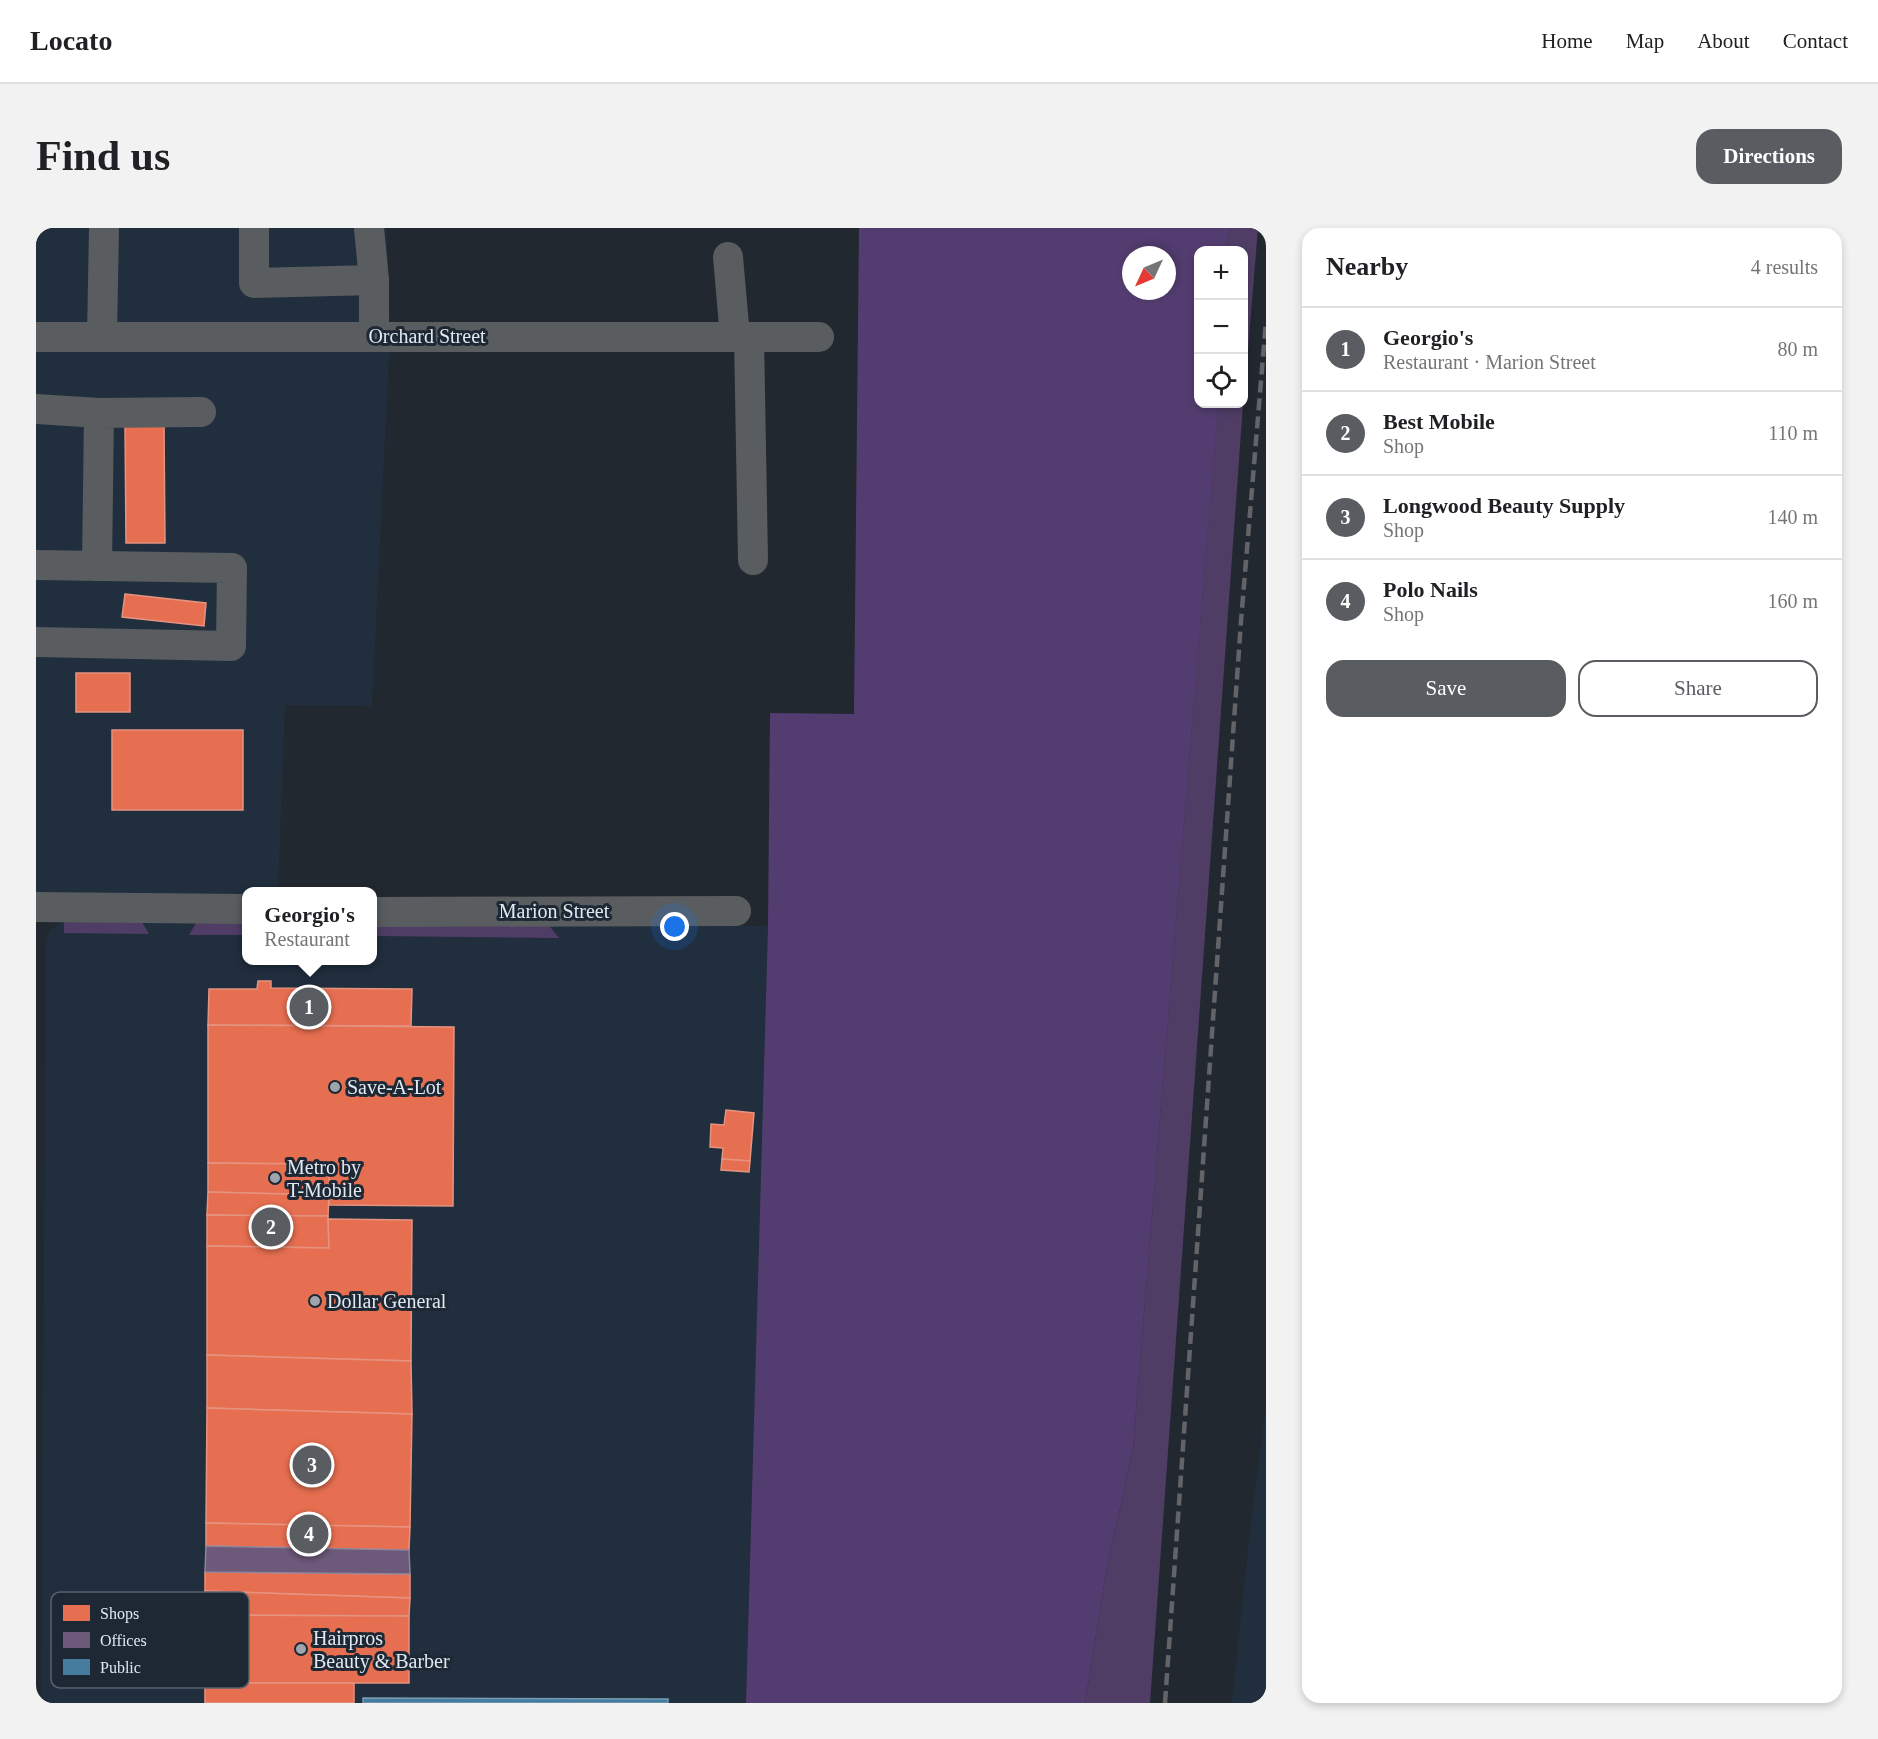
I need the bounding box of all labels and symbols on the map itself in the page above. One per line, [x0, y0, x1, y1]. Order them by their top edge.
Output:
north arrow [1122, 246, 1176, 300]
street label: Orchard Street [368, 325, 486, 347]
street label: Marion Street [499, 900, 610, 922]
your location [660, 912, 689, 941]
pin: 1 [290, 984, 328, 1030]
place label: Save-A-Lot [347, 1076, 442, 1098]
marker: Save-A-Lot [328, 1080, 342, 1094]
place label: Metro by T-Mobile [287, 1156, 362, 1201]
marker: Metro by T-Mobile [268, 1171, 282, 1185]
pin: 2 [252, 1204, 290, 1250]
place label: Dollar General [327, 1290, 447, 1312]
marker: Dollar General [308, 1294, 322, 1308]
pin: 3 [292, 1442, 332, 1488]
pin: 4 [290, 1512, 328, 1556]
legend [51, 1592, 249, 1688]
text: Shops [100, 1605, 139, 1623]
place label: Hairpros Beauty & Barber [313, 1627, 450, 1673]
text: Offices [100, 1632, 147, 1649]
marker: Hairpros Beauty & Barber [294, 1642, 308, 1656]
text: Public [100, 1659, 141, 1676]

